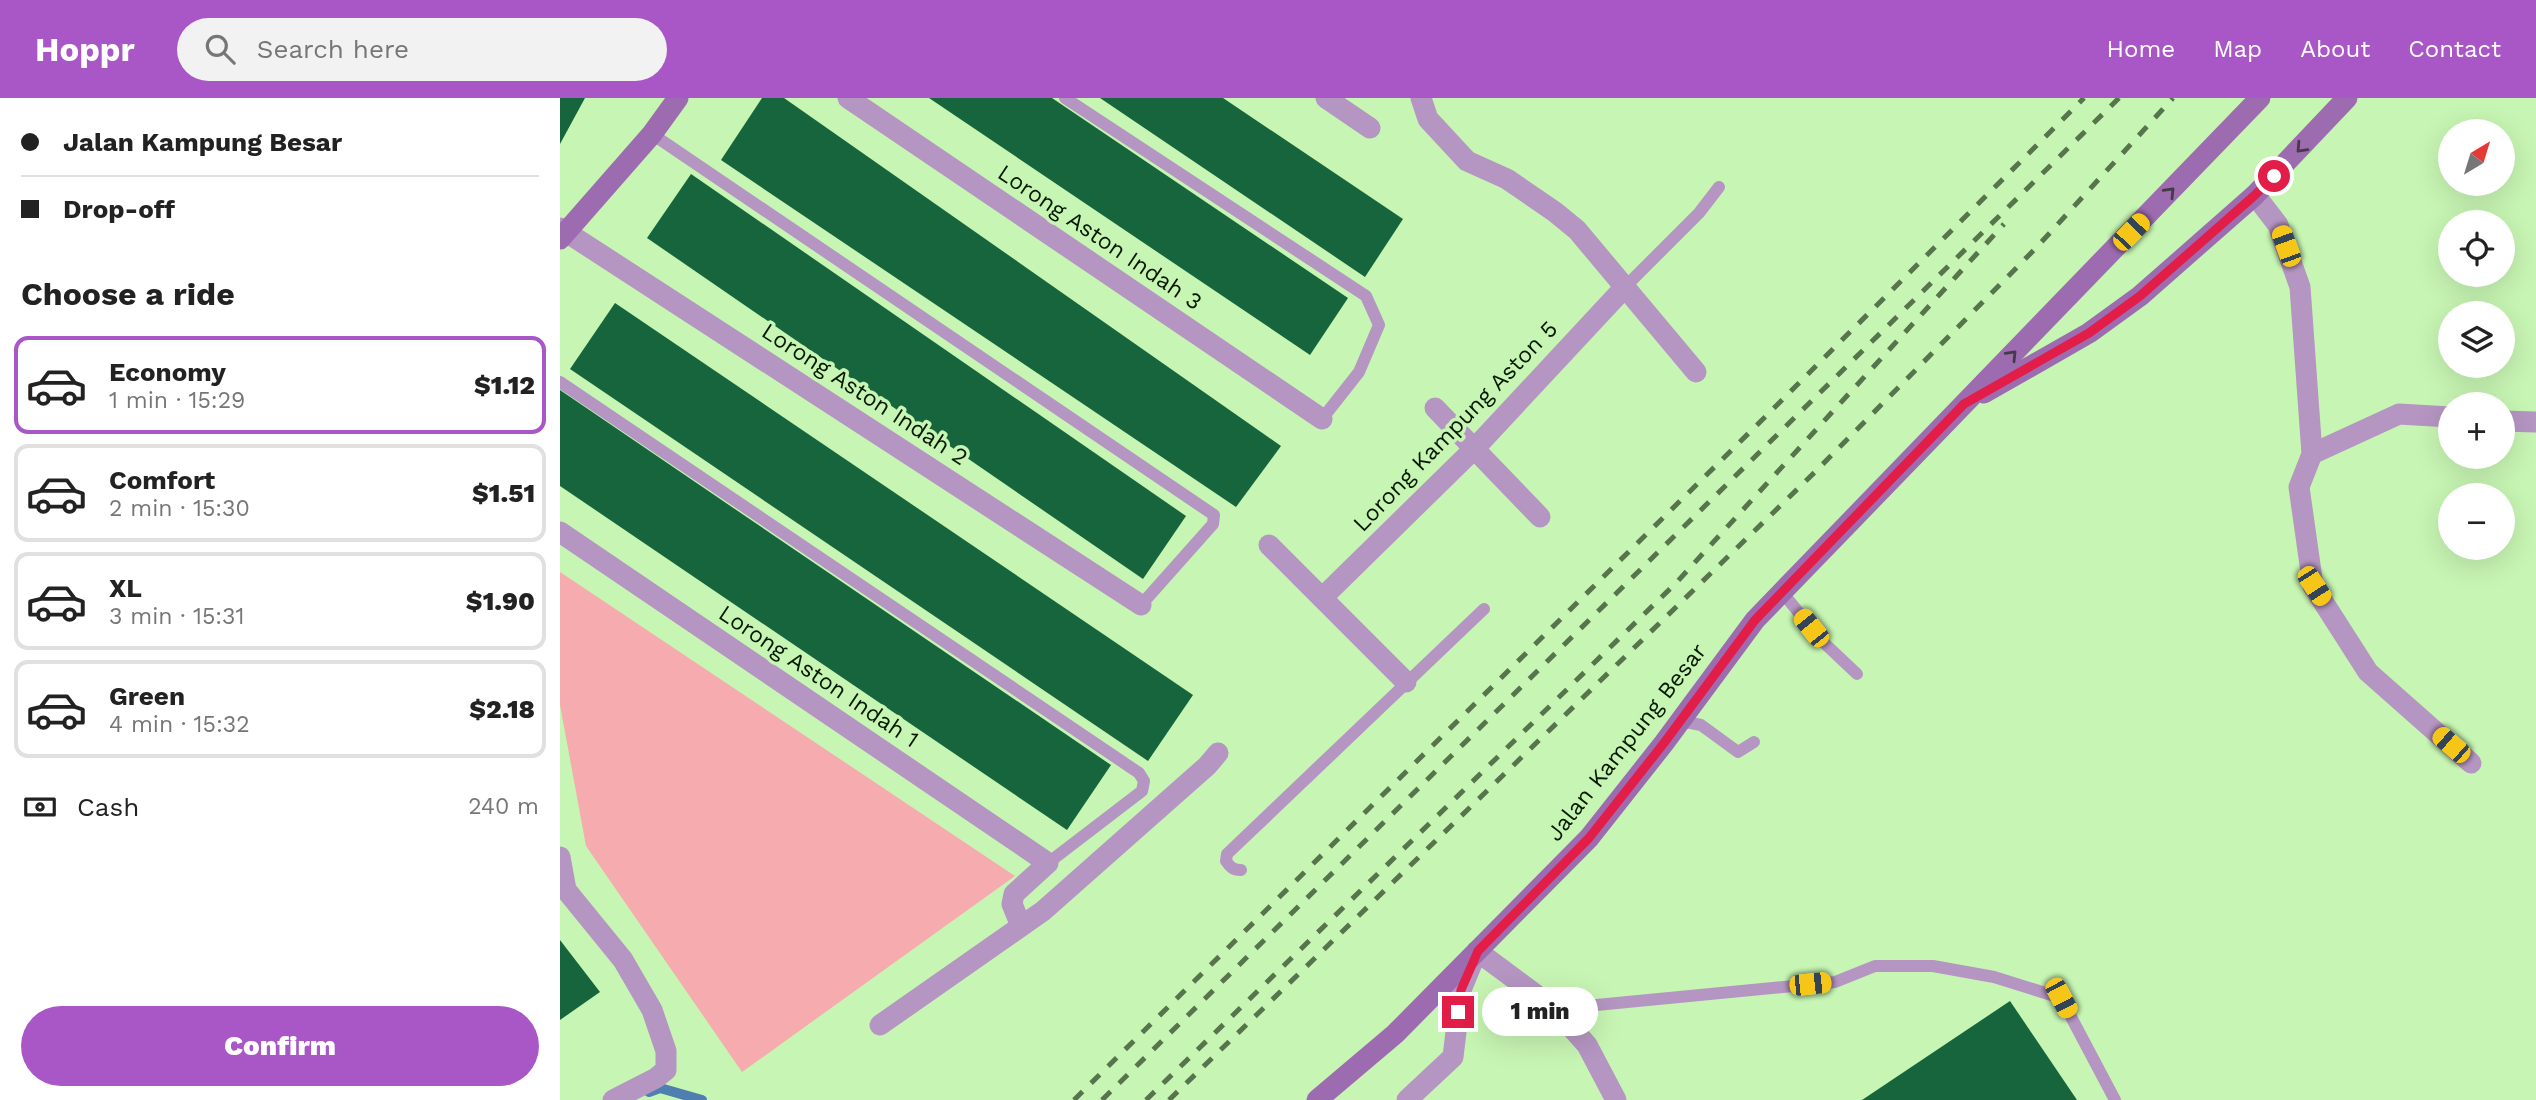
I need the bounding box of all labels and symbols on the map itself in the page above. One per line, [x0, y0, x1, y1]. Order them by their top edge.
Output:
north arrow [2438, 119, 2515, 196]
one-way arrow [2296, 140, 2309, 153]
street label: Lorong Aston Indah 3 [993, 159, 1207, 316]
route start [2258, 160, 2290, 192]
one-way arrow [2161, 187, 2174, 200]
car [2109, 210, 2154, 254]
car [2269, 223, 2304, 269]
street label: Lorong Kampung Aston 5 [1348, 315, 1563, 537]
street label: Lorong Aston Indah 2 [757, 318, 973, 471]
one-way arrow [2003, 350, 2016, 363]
car [2294, 563, 2335, 609]
street label: Lorong Aston Indah 1 [714, 599, 924, 753]
car [1790, 605, 1833, 651]
street label: Jalan Kampung Besar [1541, 638, 1712, 846]
car [2429, 723, 2474, 767]
car [1789, 971, 1832, 997]
car [2042, 975, 2081, 1021]
callout: 1 min [1482, 988, 1598, 1037]
route end [1442, 996, 1474, 1028]

